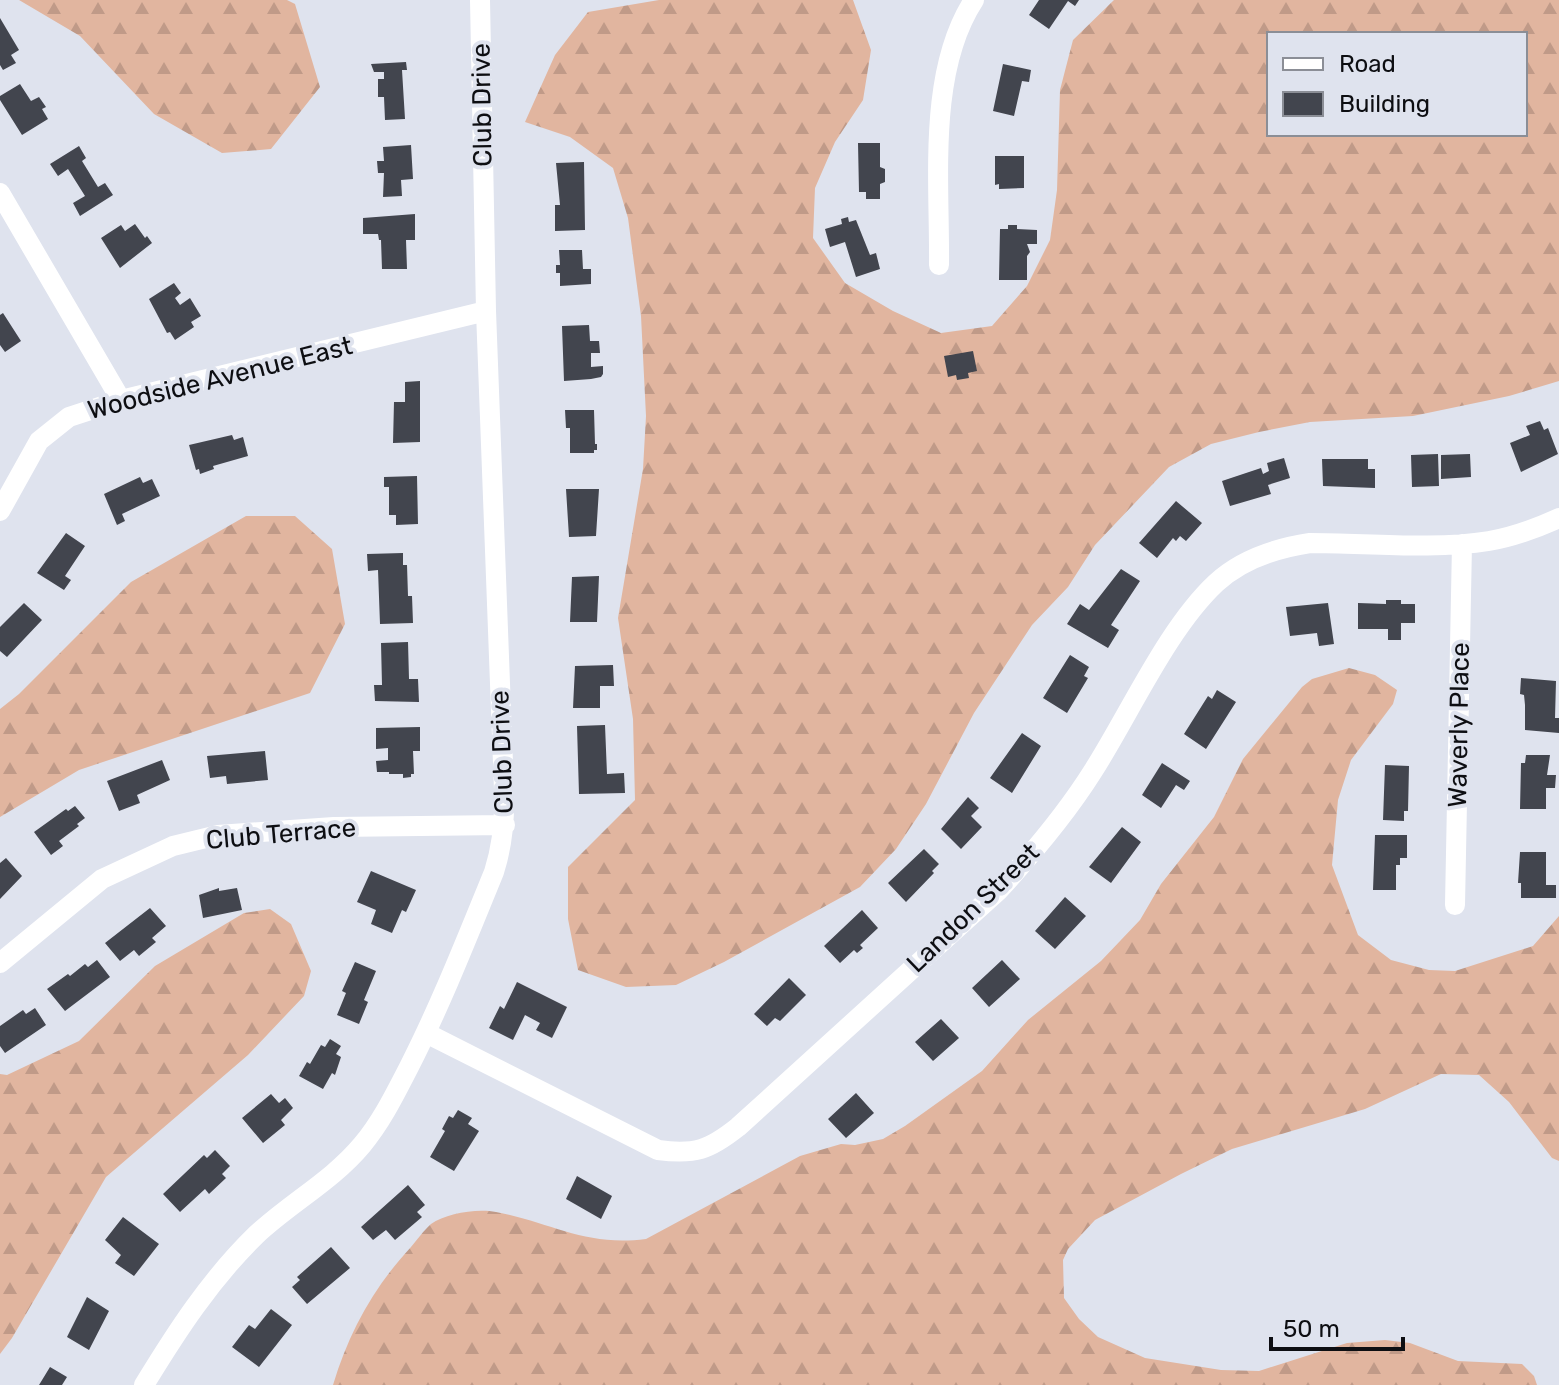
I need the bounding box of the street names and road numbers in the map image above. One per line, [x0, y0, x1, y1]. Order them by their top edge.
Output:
street label: Club Drive [465, 43, 499, 167]
street label: Woodside Avenue East [84, 330, 356, 426]
street label: Waverly Place [1442, 642, 1476, 808]
street label: Club Drive [484, 690, 520, 814]
street label: Club Terrace [205, 812, 357, 856]
street label: Landon Street [900, 837, 1046, 979]

